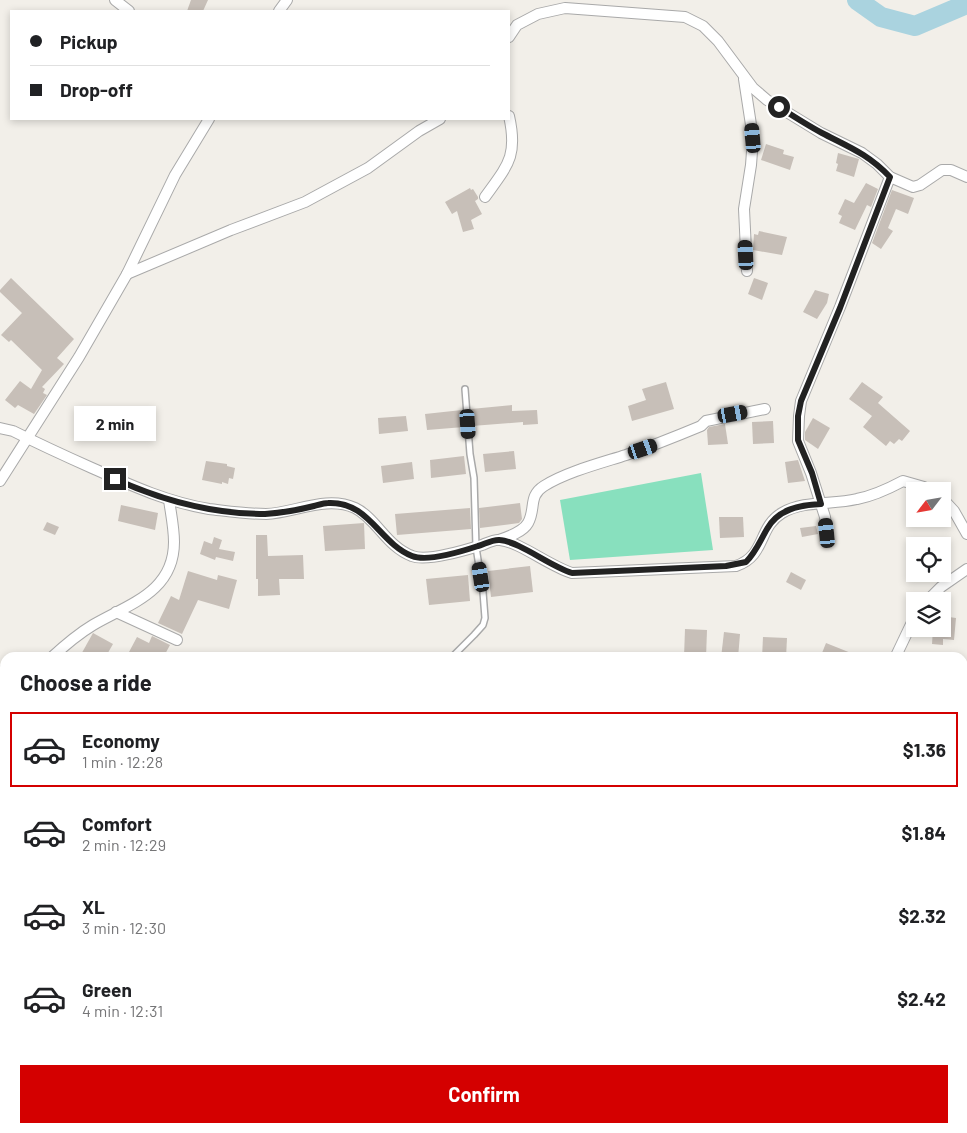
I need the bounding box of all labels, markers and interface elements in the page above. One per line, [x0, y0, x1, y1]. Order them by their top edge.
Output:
text: Pickup [60, 30, 118, 53]
text: Drop-off [60, 78, 133, 101]
route start [768, 96, 790, 118]
car [744, 122, 761, 154]
car [737, 240, 754, 270]
car [716, 404, 749, 424]
callout: 2 min [74, 406, 156, 442]
car [459, 409, 476, 439]
text: 2 min [96, 414, 134, 433]
car [626, 437, 659, 461]
route end [104, 468, 126, 490]
north arrow [906, 482, 951, 528]
map controls [906, 482, 951, 637]
car [817, 517, 836, 549]
button: locate [906, 537, 951, 582]
car [471, 561, 490, 593]
button: layers [906, 592, 951, 637]
text: Choose a ride [20, 669, 152, 695]
icon: car [22, 727, 67, 772]
text: Economy [82, 729, 160, 752]
text: $1.36 [903, 738, 946, 761]
text: 1 min · 12:28 [82, 752, 163, 771]
icon: car [22, 810, 67, 855]
text: Comfort [82, 812, 152, 835]
text: $1.84 [902, 821, 946, 844]
text: 2 min · 12:29 [82, 835, 166, 854]
icon: car [22, 893, 67, 938]
text: XL [82, 895, 105, 918]
text: $2.32 [898, 904, 946, 927]
text: 3 min · 12:30 [82, 918, 166, 937]
icon: car [22, 976, 67, 1021]
text: Green [82, 978, 132, 1001]
text: $2.42 [897, 987, 946, 1010]
text: 4 min · 12:31 [82, 1001, 163, 1020]
button: Confirm [20, 1065, 948, 1123]

